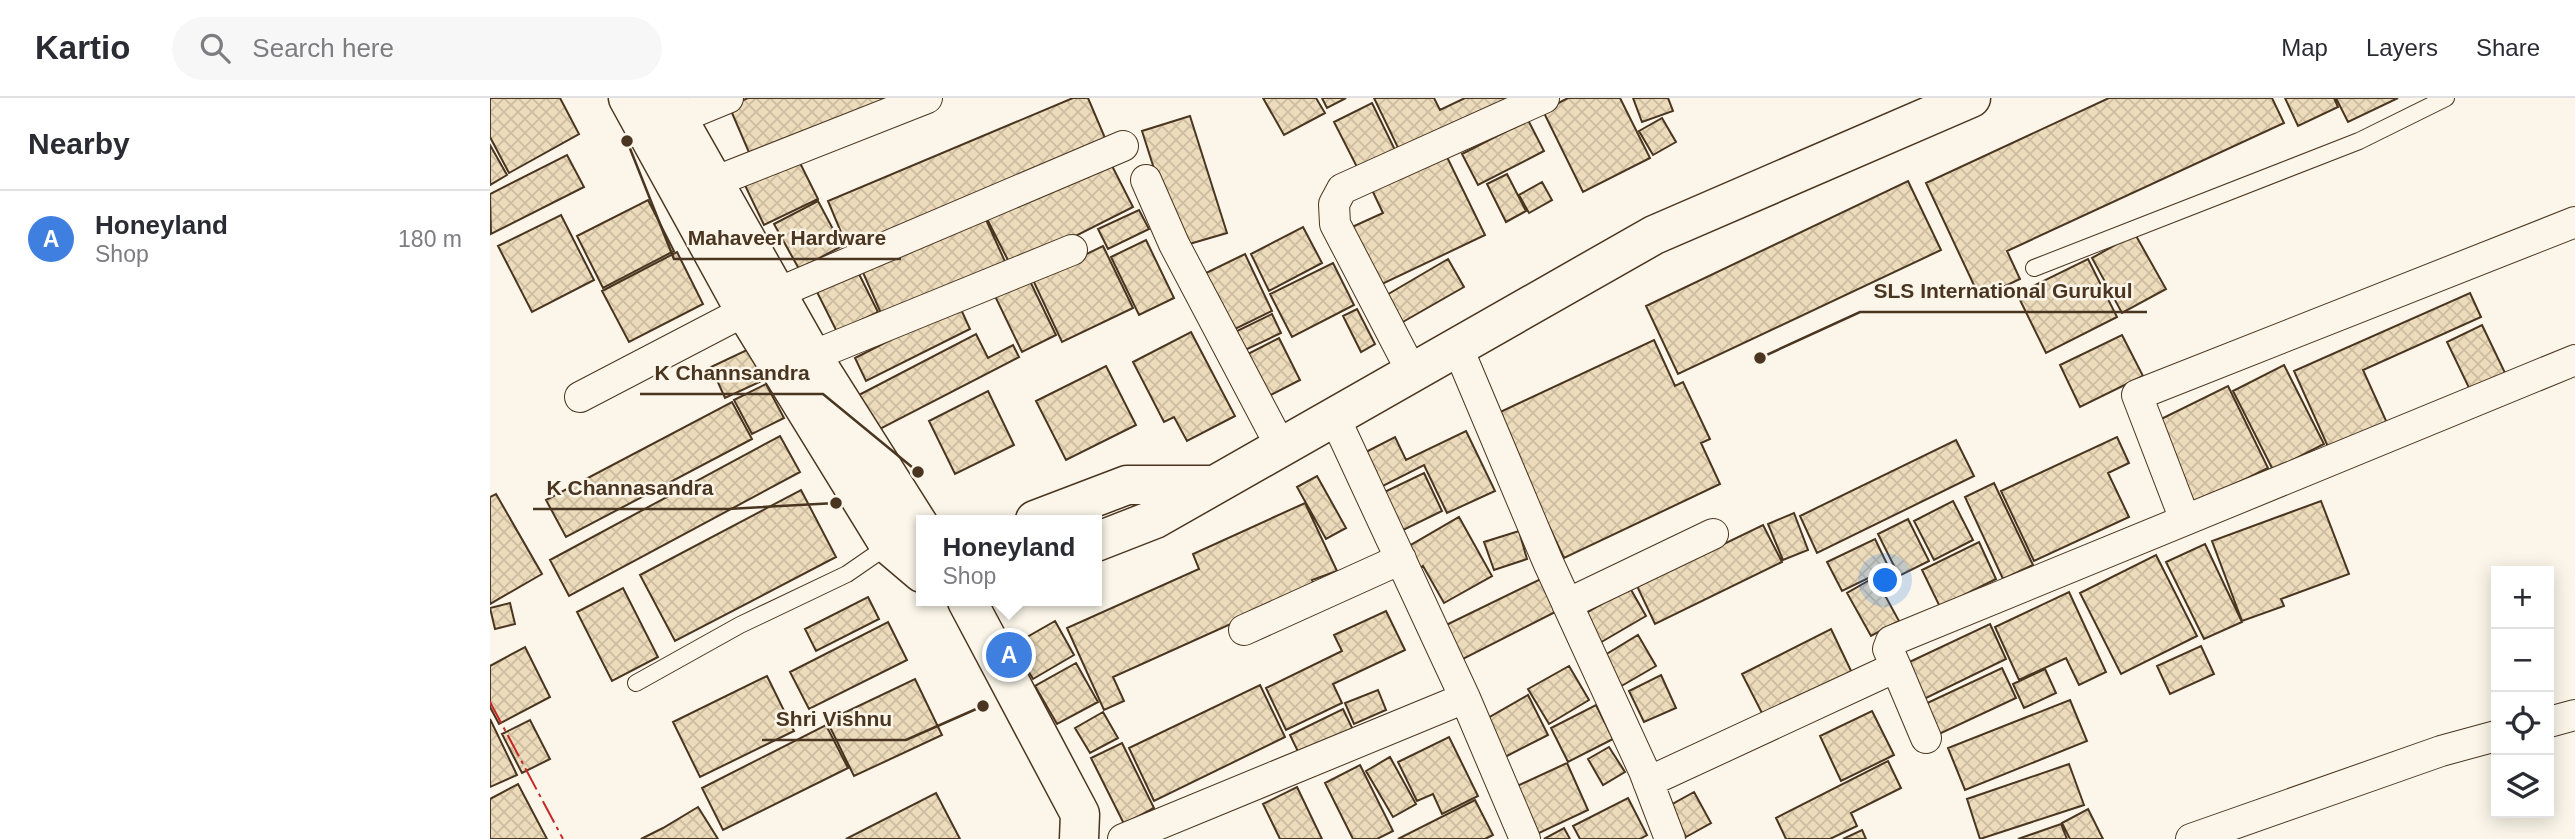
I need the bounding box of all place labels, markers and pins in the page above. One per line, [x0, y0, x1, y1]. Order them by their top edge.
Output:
callout: Mahaveer Hardware [674, 217, 901, 259]
callout: SLS International Gurukul [1860, 270, 2147, 312]
callout: K Channsandra [640, 352, 823, 394]
callout: K Channasandra [533, 467, 728, 509]
pin: A [986, 629, 1032, 681]
callout: Shri Vishnu [762, 698, 906, 740]

